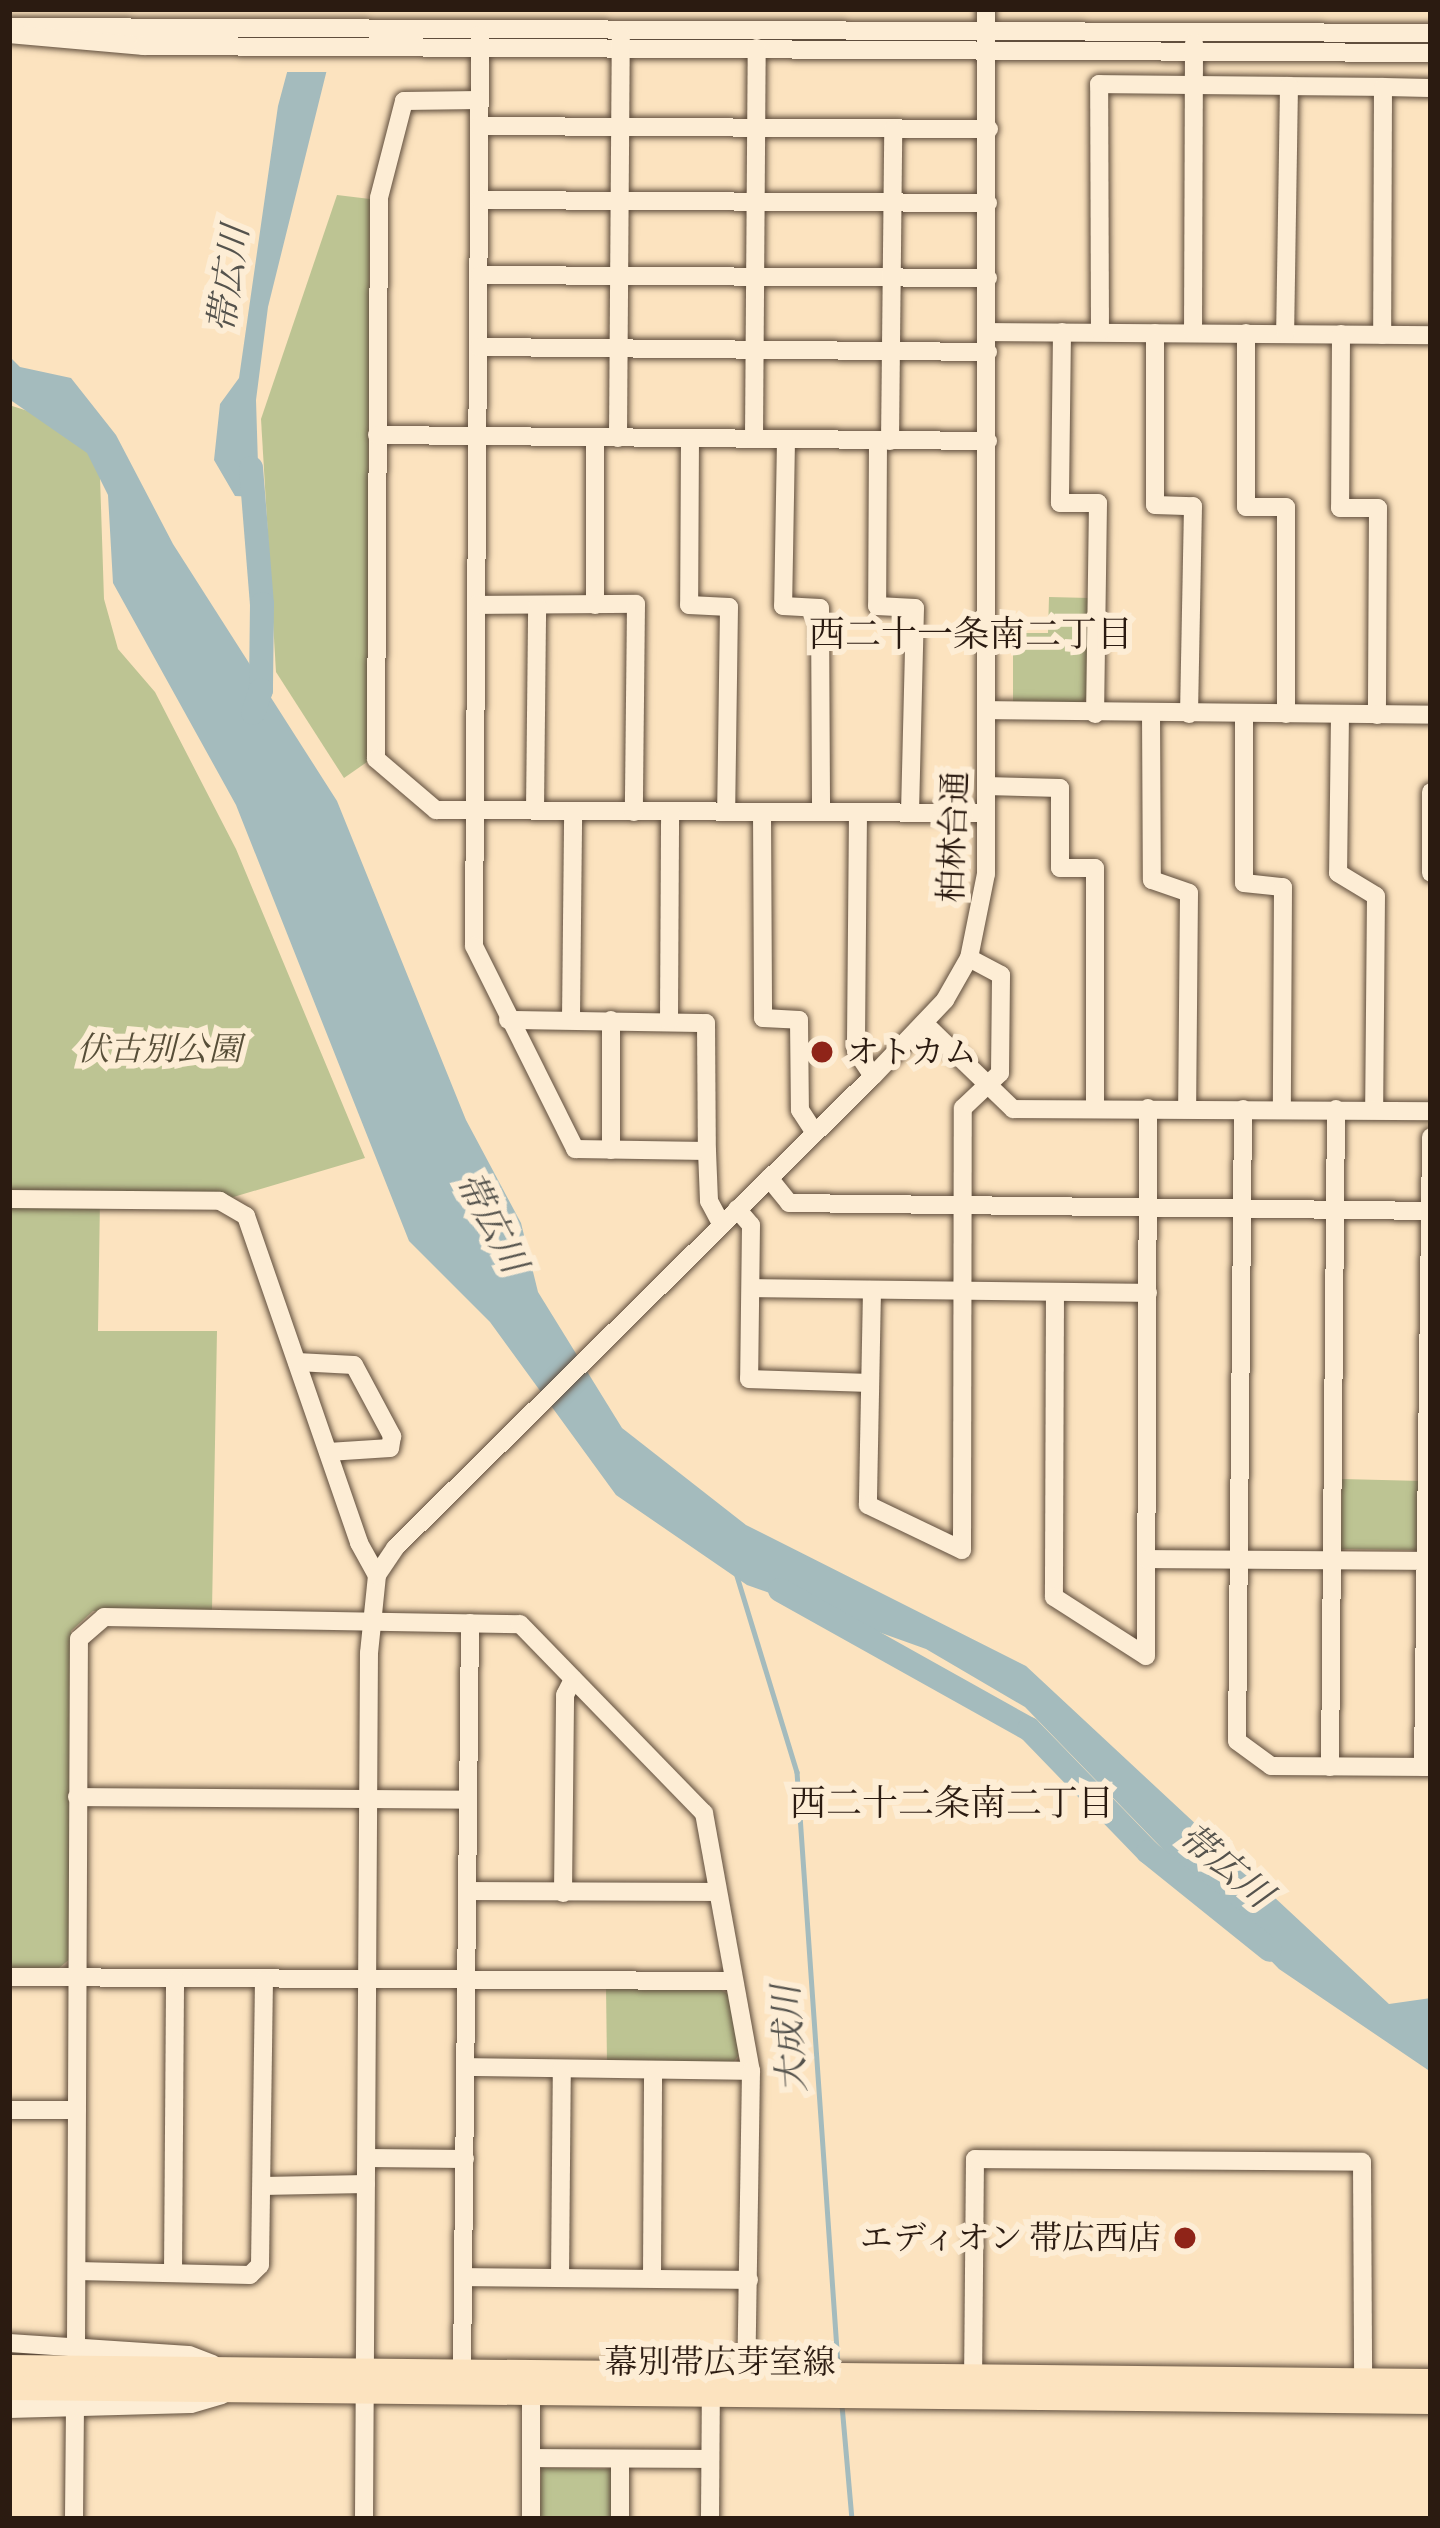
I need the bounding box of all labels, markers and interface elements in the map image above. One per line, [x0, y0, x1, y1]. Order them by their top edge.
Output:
water label: 帯広川 [199, 223, 257, 335]
district label: 西二十一条南二丁目 [809, 612, 1133, 656]
street label: 柏林台通 [931, 770, 975, 904]
park label: 伏古別公園 [77, 1029, 241, 1069]
place label: オトカム [846, 1032, 978, 1072]
marker: オトカム [809, 1039, 835, 1065]
water label: 帯広川 [448, 1164, 536, 1280]
district label: 西二十二条南二丁目 [790, 1781, 1114, 1825]
water label: 帯広川 [1171, 1814, 1281, 1916]
water label: 大成川 [764, 1984, 814, 2094]
place label: エディオン 帯広西店 [857, 2218, 1161, 2258]
marker: エディオン 帯広西店 [1172, 2225, 1198, 2251]
street label: 幕別帯広芽室線 [605, 2342, 835, 2382]

